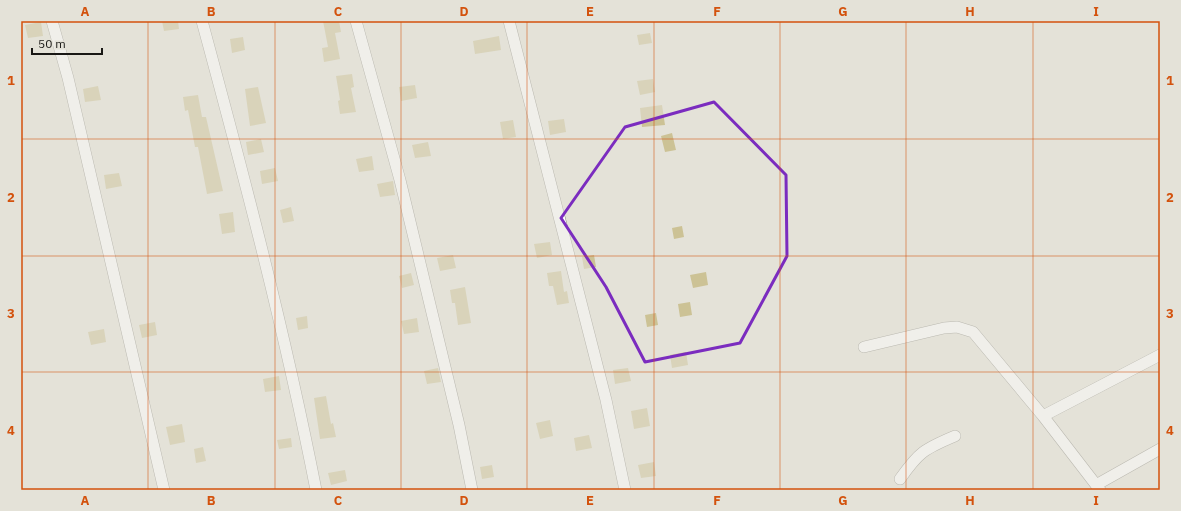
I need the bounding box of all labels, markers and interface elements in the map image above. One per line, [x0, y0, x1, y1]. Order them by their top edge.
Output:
text: A [81, 3, 90, 20]
text: B [207, 3, 216, 20]
text: C [334, 3, 343, 20]
text: D [459, 3, 469, 20]
text: E [586, 3, 594, 20]
text: F [713, 3, 721, 20]
text: G [838, 3, 848, 20]
text: H [965, 3, 975, 20]
text: I [1093, 3, 1099, 20]
scale bar [32, 30, 102, 56]
text: 50 m [38, 36, 66, 51]
text: 1 [7, 72, 15, 89]
text: 1 [1166, 72, 1174, 89]
text: 2 [7, 189, 15, 206]
text: 2 [1166, 189, 1174, 206]
text: 3 [7, 305, 15, 322]
text: 3 [1166, 305, 1174, 322]
text: 4 [7, 422, 15, 439]
text: 4 [1166, 422, 1174, 439]
text: A [81, 492, 90, 509]
text: B [207, 492, 216, 509]
text: C [334, 492, 343, 509]
text: D [459, 492, 469, 509]
text: E [586, 492, 594, 509]
text: F [713, 492, 721, 509]
text: G [838, 492, 848, 509]
text: H [965, 492, 975, 509]
text: I [1093, 492, 1099, 509]

